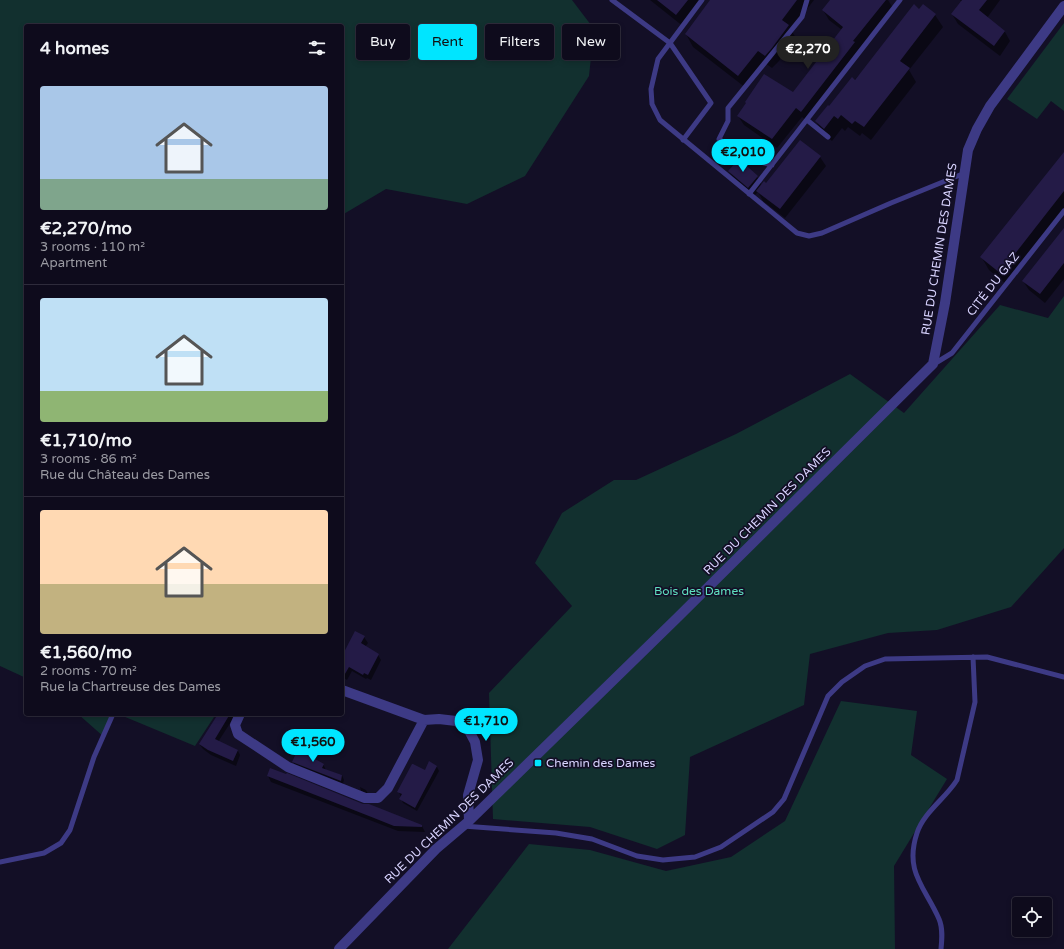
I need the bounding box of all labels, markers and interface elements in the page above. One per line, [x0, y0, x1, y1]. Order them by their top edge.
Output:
chip: Buy [356, 24, 410, 60]
chip: Rent [418, 24, 477, 60]
chip: Filters [485, 24, 554, 60]
chip: New [562, 24, 620, 60]
pin: €2,270 [775, 36, 841, 70]
icon: filters [306, 37, 328, 59]
text: 4 homes [40, 38, 109, 59]
text: €2,270 [786, 41, 830, 57]
icon: home [148, 112, 220, 184]
pin: €2,010 [710, 139, 776, 173]
text: €2,010 [721, 144, 765, 160]
street label: RUE DU CHEMIN DES DAMES [918, 162, 960, 336]
text: €2,270/mo [40, 218, 132, 239]
text: 3 rooms · 110 m² [40, 239, 145, 255]
street label: CITÉ DU GAZ [964, 249, 1022, 319]
text: Apartment [40, 255, 107, 271]
icon: home [148, 324, 220, 396]
text: €1,710/mo [40, 430, 132, 451]
street label: RUE DU CHEMIN DES DAMES [701, 445, 833, 577]
text: 3 rooms · 86 m² [40, 451, 137, 467]
text: Rue du Château des Dames [40, 467, 210, 483]
icon: home [148, 536, 220, 608]
park label: Bois des Dames [654, 584, 744, 598]
text: €1,560/mo [40, 642, 132, 663]
text: 2 rooms · 70 m² [40, 663, 137, 679]
text: Rue la Chartreuse des Dames [40, 679, 221, 695]
pin: €1,710 [453, 708, 519, 742]
text: €1,710 [464, 713, 508, 729]
pin: €1,560 [280, 729, 346, 763]
text: €1,560 [291, 734, 335, 750]
street label: RUE DU CHEMIN DES DAMES [382, 756, 516, 886]
place label: Chemin des Dames [546, 756, 656, 770]
marker: Chemin des Dames [533, 758, 543, 768]
map controls [1012, 897, 1052, 937]
button: locate [1012, 897, 1052, 937]

